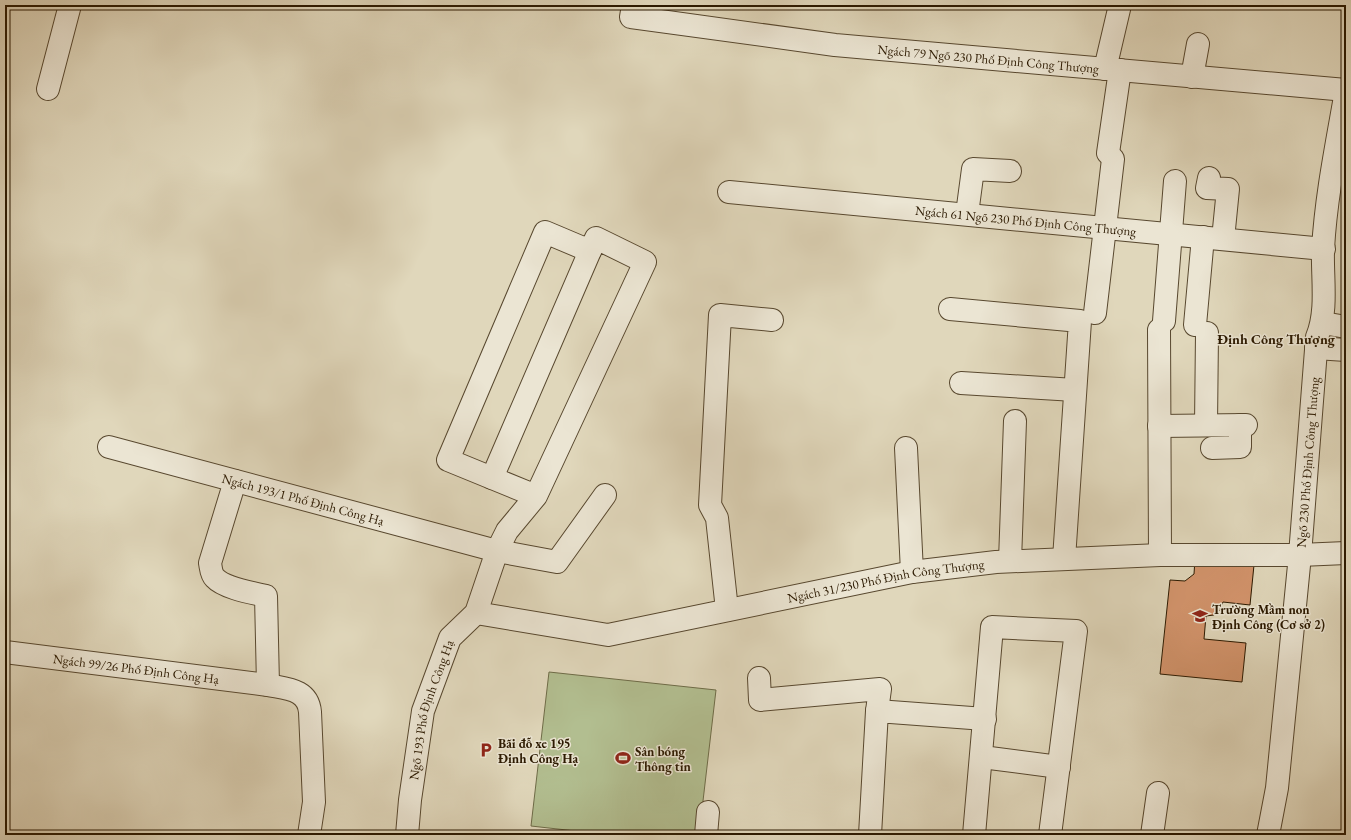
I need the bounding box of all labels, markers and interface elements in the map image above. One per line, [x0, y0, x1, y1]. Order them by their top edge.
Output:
street label: Ngách 79 Ngõ 230 Phố Định Công Thượng [877, 40, 1100, 77]
street label: Ngách 61 Ngõ 230 Phố Định Công Thượng [914, 201, 1137, 239]
district label: Định Công Thượng [1217, 330, 1336, 348]
street label: Ngõ 230 Phố Định Công Thượng [1292, 376, 1322, 548]
street label: Ngách 193/1 Phố Định Công Hạ [220, 469, 387, 529]
street label: Ngách 31/230 Phố Định Công Thượng [786, 555, 985, 606]
place label: Trường Mầm non Định Công (Cơ sở 2) [1212, 601, 1325, 633]
school or university icon: Trường Mầm non Định Công (Cơ sở 2) [1191, 607, 1209, 625]
street label: Ngõ 193 Phố Định Công Hạ [405, 637, 457, 781]
street label: Ngách 99/26 Phố Định Công Hạ [52, 650, 221, 687]
place label: Bãi đỗ xe 195 Định Công Hạ [498, 735, 579, 767]
parking icon: Bãi đỗ xe 195 Định Công Hạ [477, 741, 495, 759]
place label: Sân bóng Thông tin [635, 743, 691, 775]
sports icon: Sân bóng Thông tin [614, 749, 632, 767]

